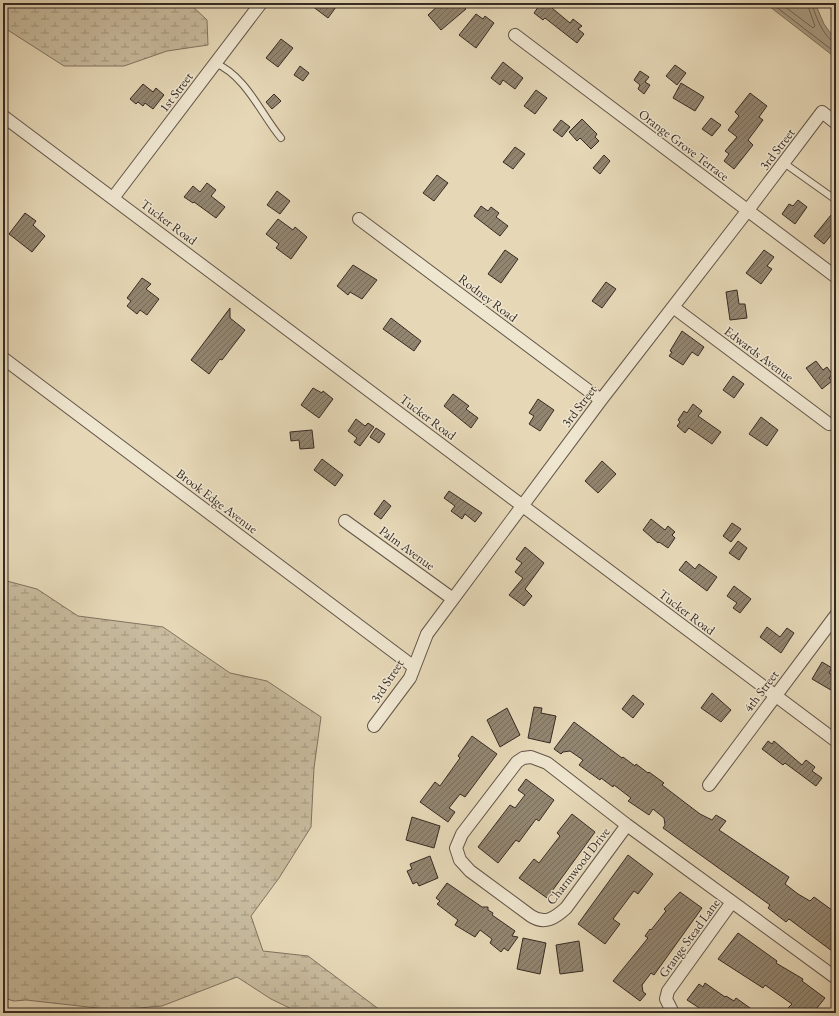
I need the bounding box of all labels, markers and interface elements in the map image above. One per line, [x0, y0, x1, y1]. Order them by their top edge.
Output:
street label: 1st Street [155, 69, 197, 115]
street label: Orange Grove Terrace [635, 105, 733, 185]
street label: 3rd Street [756, 125, 798, 173]
street label: Tucker Road [137, 195, 201, 249]
street label: Rodney Road [455, 270, 521, 326]
street label: Edwards Avenue [721, 322, 797, 386]
street label: 3rd Street [558, 382, 600, 430]
street label: Tucker Road [396, 390, 460, 444]
street label: Brook Edge Avenue [173, 465, 261, 537]
street label: Palm Avenue [376, 522, 438, 574]
street label: Tucker Road [655, 585, 719, 639]
street label: 3rd Street [367, 656, 407, 706]
street label: 4th Street [740, 667, 782, 715]
street label: Charmwood Drive [542, 824, 614, 908]
street label: Grange Stead Lane [655, 895, 723, 981]

